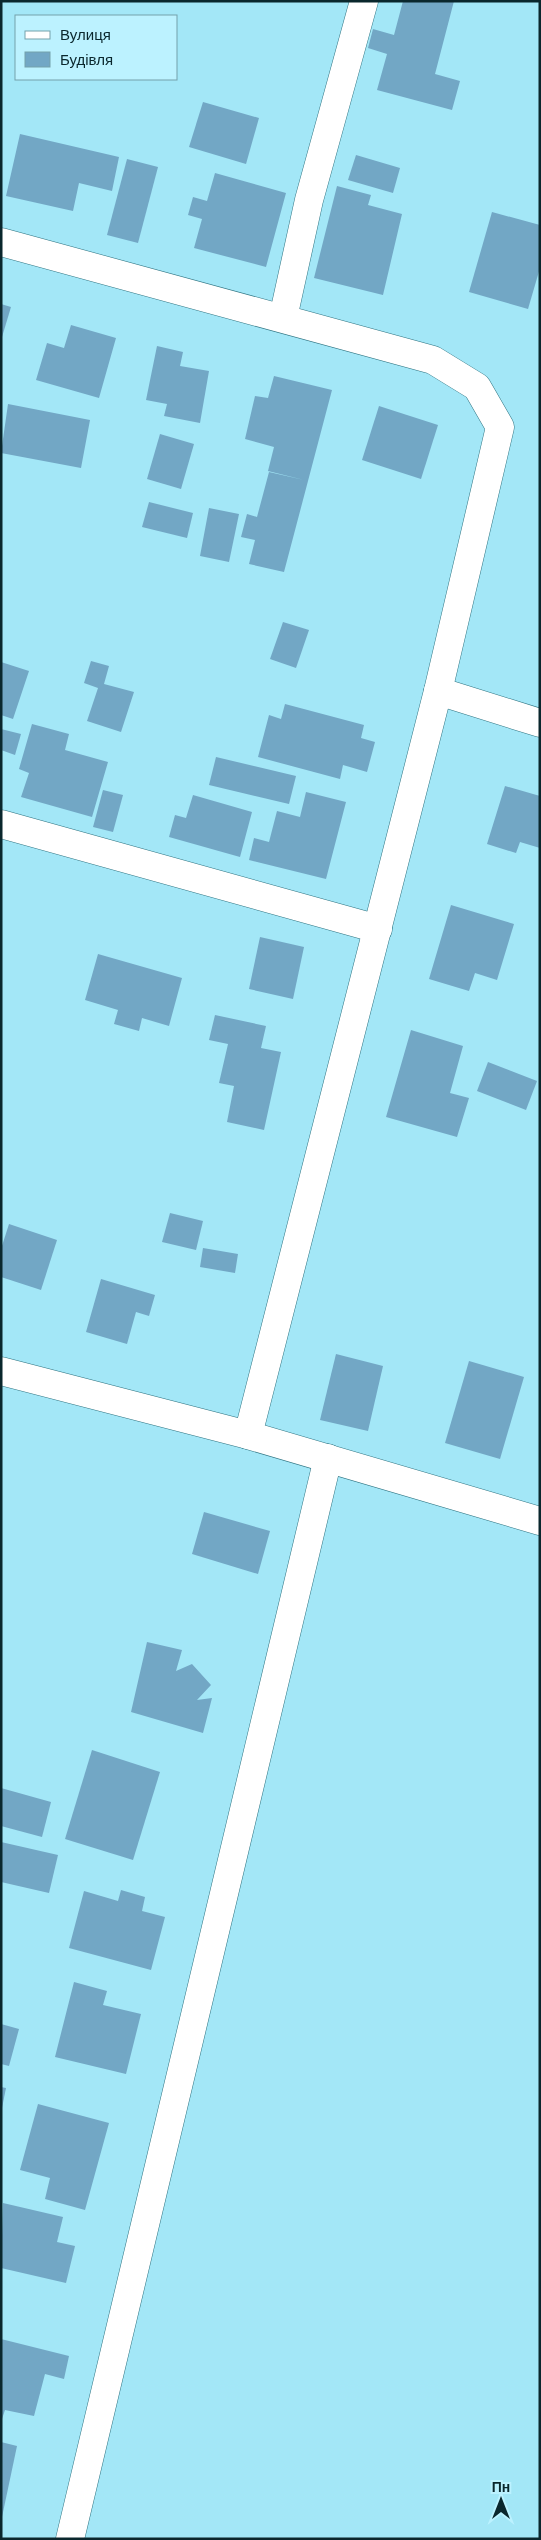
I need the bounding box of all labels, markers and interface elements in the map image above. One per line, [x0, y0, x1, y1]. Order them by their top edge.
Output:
legend [15, 15, 178, 80]
text: Вулиця [60, 25, 111, 43]
text: Будівля [60, 50, 113, 68]
north arrow [476, 2475, 526, 2525]
text: Пн [492, 2478, 510, 2495]

